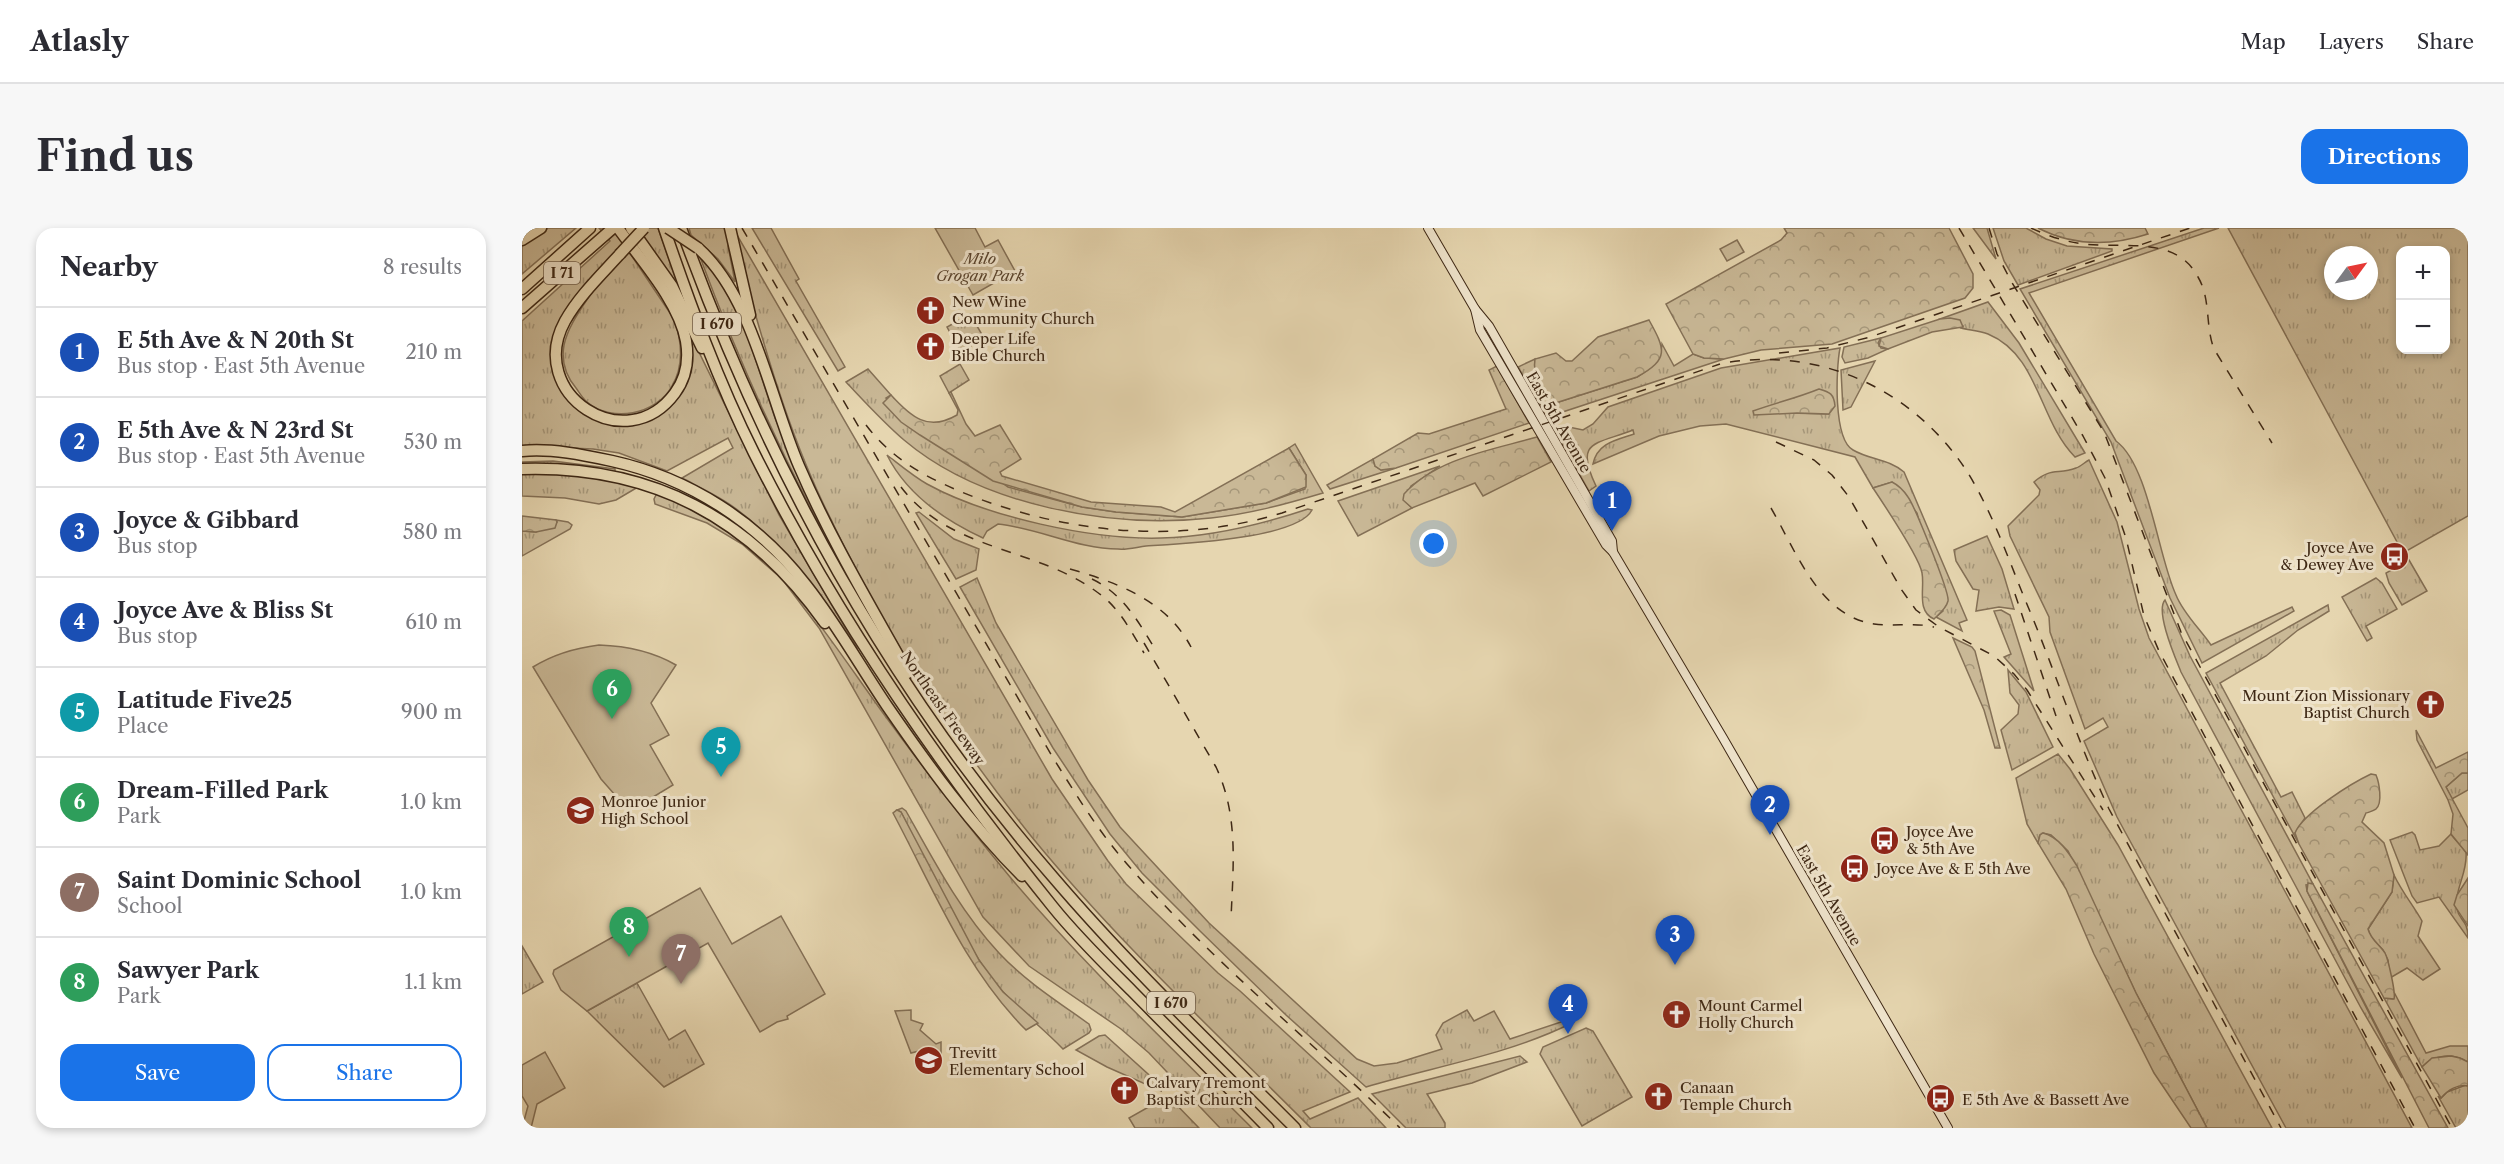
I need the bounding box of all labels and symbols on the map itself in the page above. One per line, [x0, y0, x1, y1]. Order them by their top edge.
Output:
north arrow [2324, 246, 2378, 300]
park label: Milo Grogan Park [936, 249, 1024, 285]
road number: I 71 [544, 262, 580, 284]
place label: New Wine Community Church [952, 292, 1095, 328]
church icon: New Wine Community Church [915, 294, 947, 326]
road number: I 670 [693, 313, 741, 335]
place label: Deeper Life Bible Church [951, 329, 1046, 365]
church icon: Deeper Life Bible Church [914, 331, 946, 363]
street label: East 5th Avenue [1522, 368, 1596, 476]
pin: 1 [1592, 482, 1632, 531]
your location [1419, 529, 1448, 558]
place label: Joyce Ave & Dewey Ave [2280, 538, 2374, 574]
bus stop icon: Joyce Ave & Dewey Ave [2379, 540, 2411, 572]
street label: Northeast Freeway [897, 647, 990, 769]
pin: 6 [592, 670, 632, 719]
place label: Mount Zion Missionary Baptist Church [2242, 686, 2411, 722]
church icon: Mount Zion Missionary Baptist Church [2415, 688, 2447, 720]
pin: 5 [702, 728, 740, 777]
pin: 2 [1750, 786, 1790, 835]
place label: Monroe Junior High School [601, 792, 707, 828]
school or university icon: Monroe Junior High School [564, 794, 596, 826]
place label: Joyce Ave & 5th Ave [1904, 822, 1975, 858]
bus stop icon: Joyce Ave & 5th Ave [1869, 824, 1901, 856]
street label: East 5th Avenue [1792, 841, 1866, 949]
bus stop icon: Joyce Ave & E 5th Ave [1839, 852, 1871, 884]
place label: Joyce Ave & E 5th Ave [1874, 859, 2031, 878]
pin: 8 [610, 908, 648, 957]
pin: 3 [1656, 916, 1694, 965]
pin: 7 [662, 934, 700, 984]
pin: 4 [1548, 984, 1588, 1034]
road number: I 670 [1147, 992, 1195, 1014]
place label: Mount Carmel Holly Church [1698, 996, 1803, 1032]
church icon: Mount Carmel Holly Church [1661, 998, 1693, 1030]
place label: Trevitt Elementary School [949, 1043, 1085, 1079]
school or university icon: Trevitt Elementary School [912, 1045, 944, 1077]
place label: Calvary Tremont Baptist Church [1146, 1073, 1267, 1109]
church icon: Calvary Tremont Baptist Church [1109, 1075, 1141, 1107]
place label: Canaan Temple Church [1680, 1078, 1792, 1114]
church icon: Canaan Temple Church [1643, 1080, 1675, 1112]
bus stop icon: E 5th Ave & Bassett Ave [1925, 1083, 1957, 1115]
place label: E 5th Ave & Bassett Ave [1962, 1090, 2129, 1109]

